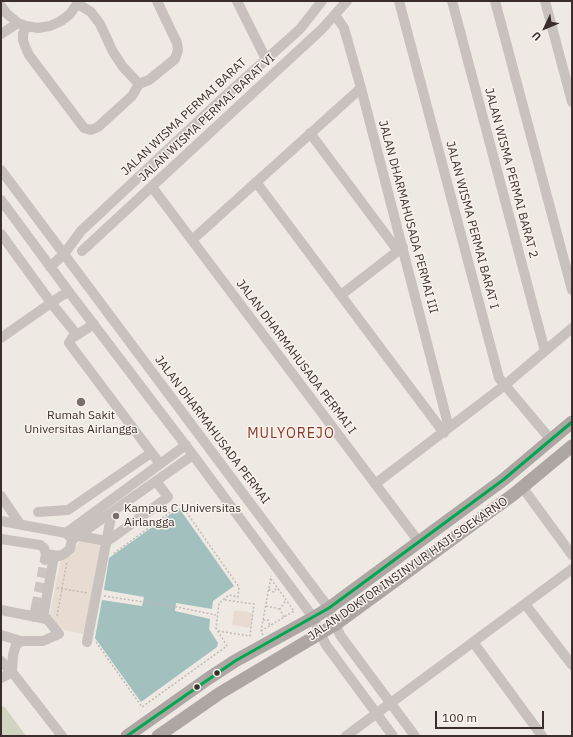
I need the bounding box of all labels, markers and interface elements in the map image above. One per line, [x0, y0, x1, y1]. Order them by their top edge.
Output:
north arrow [525, 8, 565, 48]
text: U [529, 29, 544, 44]
street label: JALAN WISMA PERMAI BARAT VI [136, 51, 278, 185]
street label: JALAN WISMA PERMAI BARAT [119, 55, 249, 179]
street label: JALAN WISMA PERMAI BARAT 2 [481, 86, 541, 260]
street label: JALAN DHARMAHUSADA PERMAI III [375, 119, 441, 315]
street label: JALAN WISMA PERMAI BARAT I [443, 139, 501, 311]
street label: JALAN DHARMAHUSADA PERMAI I [233, 277, 359, 437]
street label: JALAN DHARMAHUSADA PERMAI [151, 353, 273, 507]
marker: Rumah Sakit Universitas Airlangga [75, 396, 87, 408]
place label: Rumah Sakit Universitas Airlangga [24, 409, 138, 437]
district label: MULYOREJO [247, 426, 335, 442]
street label: JALAN DOKTOR INSINYUR HAJI SOEKARNO [305, 494, 511, 644]
place label: Kampus C Universitas Airlangga [124, 502, 241, 530]
marker: Kampus C Universitas Airlangga [111, 511, 121, 521]
unlabelled marker [212, 668, 222, 678]
unlabelled marker [192, 682, 202, 692]
scale bar [437, 703, 546, 729]
text: 100 m [442, 710, 477, 725]

